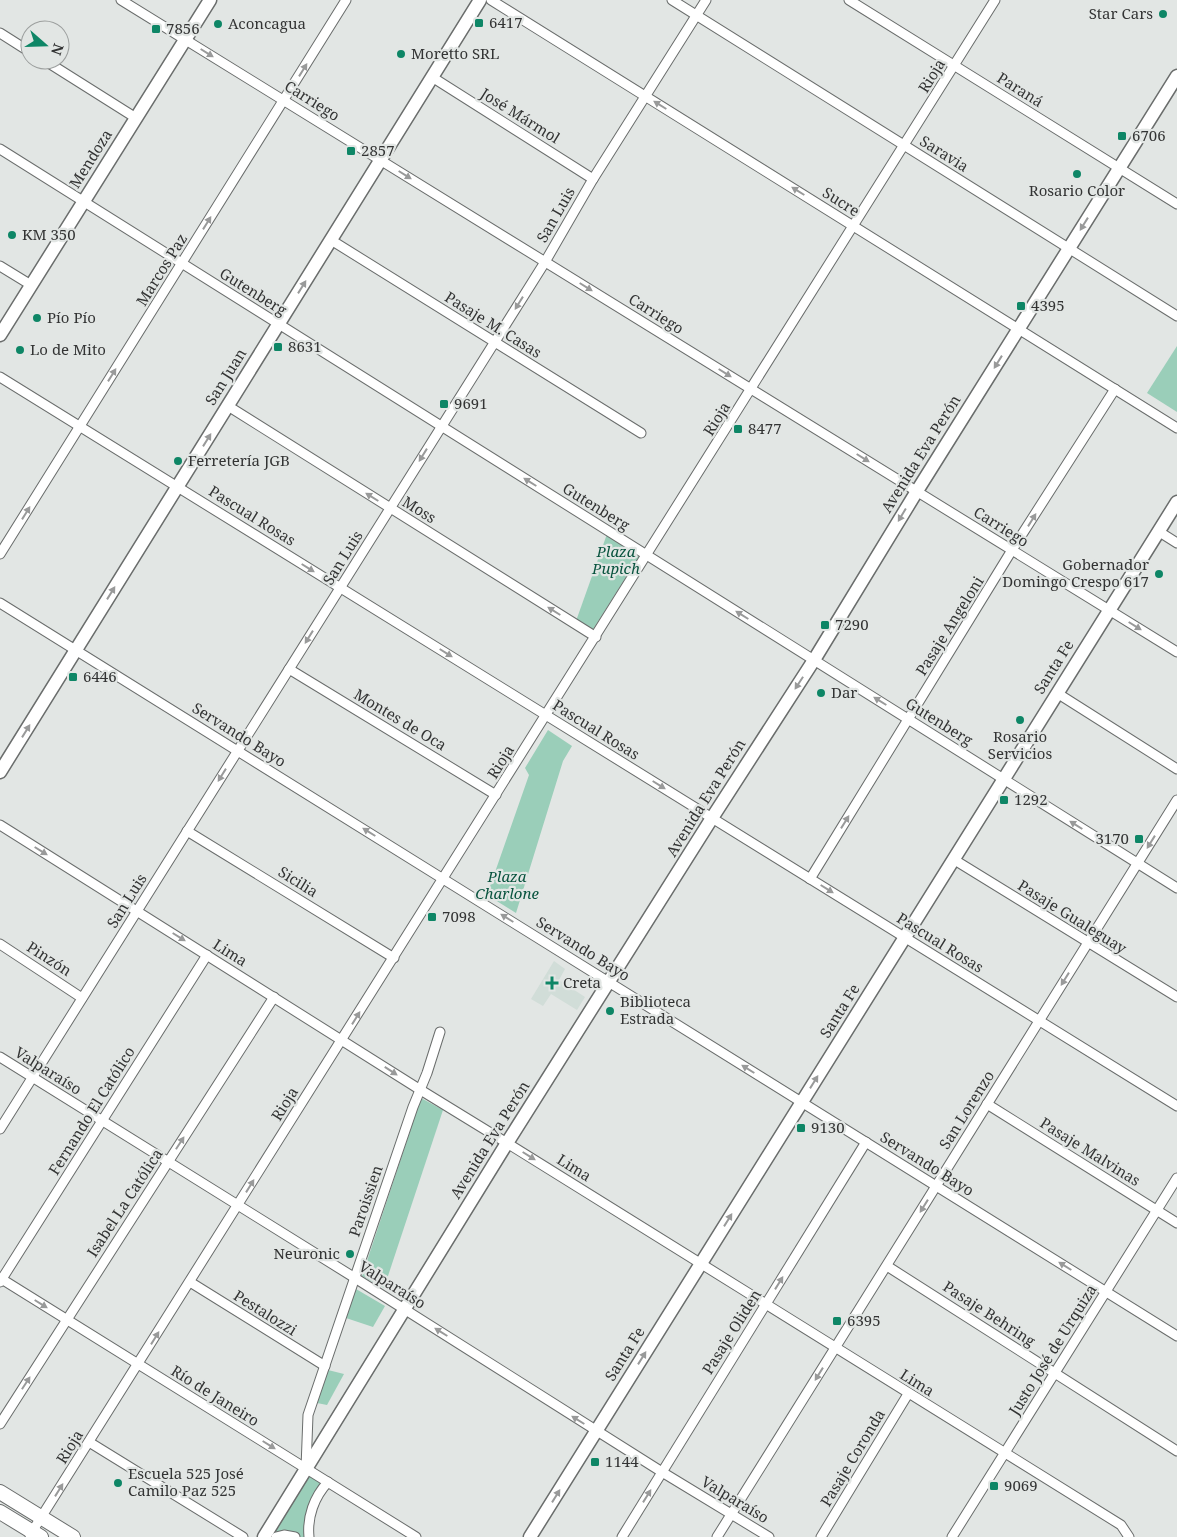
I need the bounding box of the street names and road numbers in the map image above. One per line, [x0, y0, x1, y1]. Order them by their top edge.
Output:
street label: Rioja [913, 55, 949, 96]
street label: Paraná [994, 67, 1047, 111]
street label: Carriego [281, 75, 344, 125]
street label: José Mármol [476, 82, 564, 148]
street label: Mendoza [64, 125, 116, 192]
street label: Saravia [916, 130, 973, 176]
street label: Sucre [819, 182, 864, 220]
street label: San Luis [531, 183, 579, 246]
street label: Marcos Paz [131, 230, 191, 309]
street label: Gutenberg [216, 263, 291, 320]
street label: Pasaje M. Casas [441, 286, 546, 362]
street label: Carriego [625, 288, 688, 338]
street label: San Juan [200, 344, 251, 409]
street label: Avenida Eva Perón [876, 391, 965, 516]
street label: Rioja [698, 398, 734, 439]
street label: Gutenberg [559, 478, 634, 535]
street label: Pascual Rosas [205, 481, 300, 550]
street label: Moss [399, 491, 440, 527]
street label: Carriego [970, 501, 1033, 551]
street label: San Luis [318, 526, 367, 588]
street label: Pasaje Angeloni [911, 572, 988, 679]
street label: Santa Fe [1029, 636, 1078, 697]
street label: Montes de Oca [351, 684, 450, 755]
street label: Gutenberg [902, 693, 977, 750]
street label: Pascual Rosas [549, 695, 644, 764]
street label: Servando Bayo [189, 697, 290, 771]
street label: Avenida Eva Perón [661, 735, 750, 860]
street label: Rioja [482, 741, 518, 782]
street label: Sicilia [275, 861, 322, 901]
street label: San Luis [102, 869, 151, 931]
street label: Pasaje Gualeguay [1014, 875, 1131, 958]
street label: Pascual Rosas [893, 908, 988, 977]
street label: Servando Bayo [533, 911, 634, 985]
street label: Lima [210, 934, 251, 970]
street label: Pinzón [23, 936, 76, 980]
street label: Santa Fe [815, 980, 864, 1041]
street label: Valparaíso [11, 1042, 86, 1099]
street label: Fernando El Católico [43, 1042, 139, 1178]
street label: San Lorenzo [934, 1066, 998, 1153]
street label: Avenida Eva Perón [445, 1077, 534, 1202]
street label: Rioja [266, 1083, 302, 1124]
street label: Pasaje Malvinas [1037, 1112, 1145, 1190]
street label: Servando Bayo [877, 1126, 978, 1200]
street label: Isabel La Católica [82, 1145, 167, 1260]
street label: Lima [554, 1149, 595, 1185]
street label: Paroissien [344, 1162, 387, 1239]
street label: Valparaíso [355, 1256, 430, 1313]
street label: Pasaje Behring [940, 1276, 1039, 1350]
street label: Justo José de Urquiza [1003, 1280, 1101, 1420]
street label: Pestalozzi [230, 1285, 301, 1340]
street label: Pasaje Oliden [697, 1285, 765, 1378]
street label: Santa Fe [600, 1323, 649, 1384]
street label: Río de Janeiro [168, 1360, 263, 1430]
street label: Lima [897, 1364, 938, 1400]
street label: Pasaje Coronda [815, 1405, 889, 1510]
street label: Rioja [51, 1426, 87, 1467]
street label: Valparaíso [698, 1471, 773, 1527]

